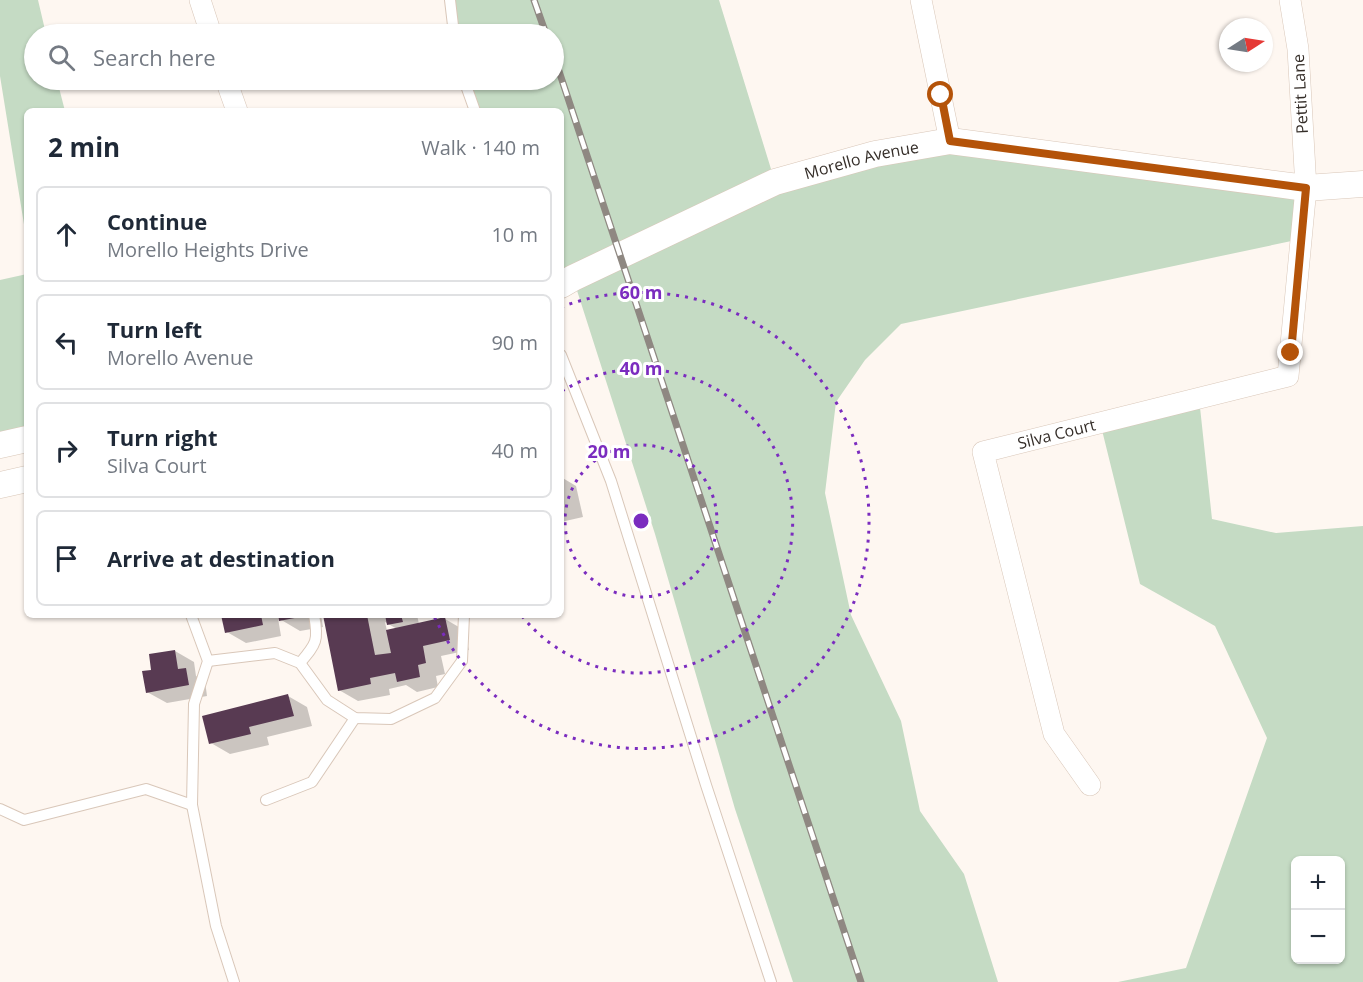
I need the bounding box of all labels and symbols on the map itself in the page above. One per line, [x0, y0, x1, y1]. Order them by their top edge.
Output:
north arrow [1219, 18, 1273, 72]
street label: Pettit Lane [1287, 53, 1313, 134]
route start [927, 81, 953, 107]
street label: Morello Avenue [802, 136, 920, 184]
text: 60 m [620, 280, 662, 304]
route end [1277, 339, 1303, 365]
text: 40 m [620, 356, 662, 380]
street label: Silva Court [1015, 413, 1098, 454]
text: 20 m [588, 439, 630, 463]
centre of rings [631, 511, 651, 531]

